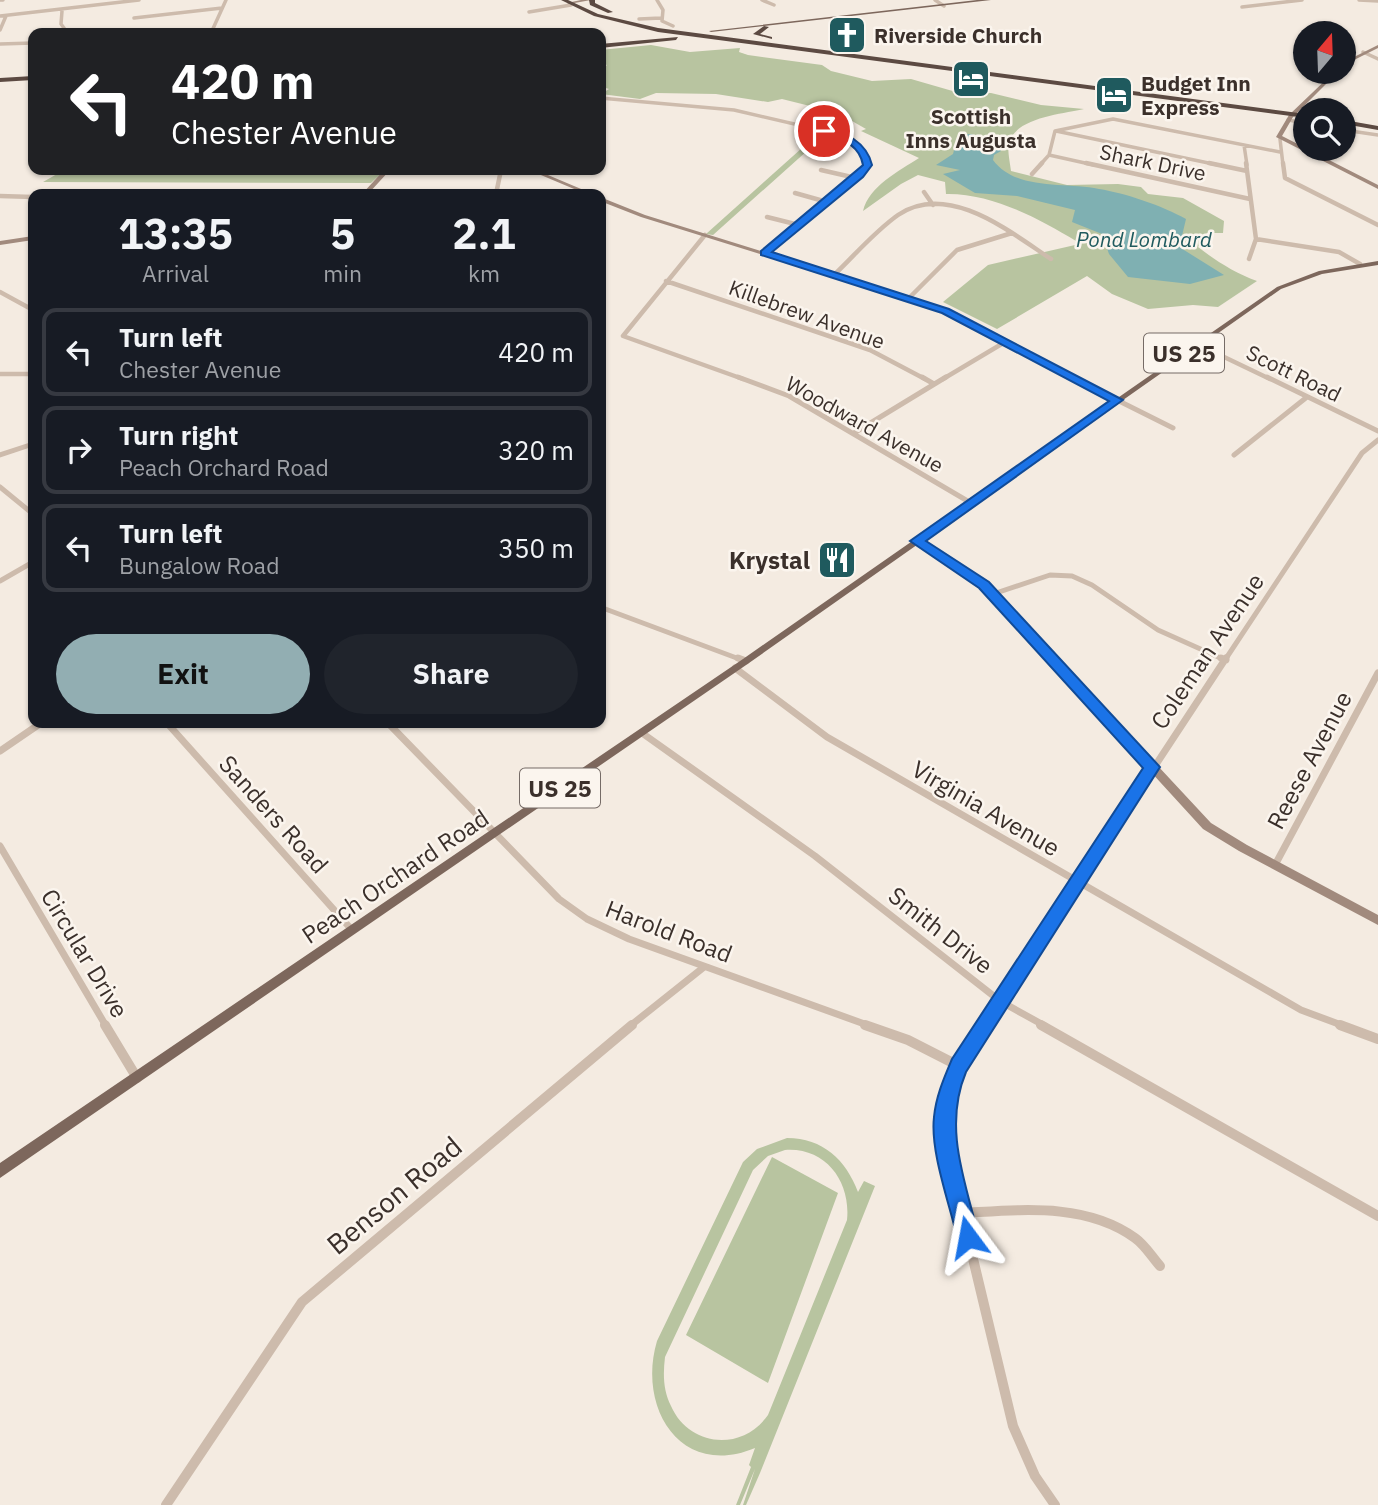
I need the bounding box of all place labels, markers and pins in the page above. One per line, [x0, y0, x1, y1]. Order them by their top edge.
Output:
church icon: Riverside Church [826, 14, 868, 56]
place label: Riverside Church [874, 21, 1042, 49]
hotel icon: Scottish Inns Augusta [950, 58, 992, 100]
place label: Budget Inn Express [1141, 69, 1251, 121]
hotel icon: Budget Inn Express [1093, 74, 1135, 116]
pin [794, 101, 854, 161]
place label: Scottish Inns Augusta [906, 102, 1037, 154]
restaurant icon: Krystal [816, 539, 858, 581]
place label: Krystal [729, 544, 810, 576]

